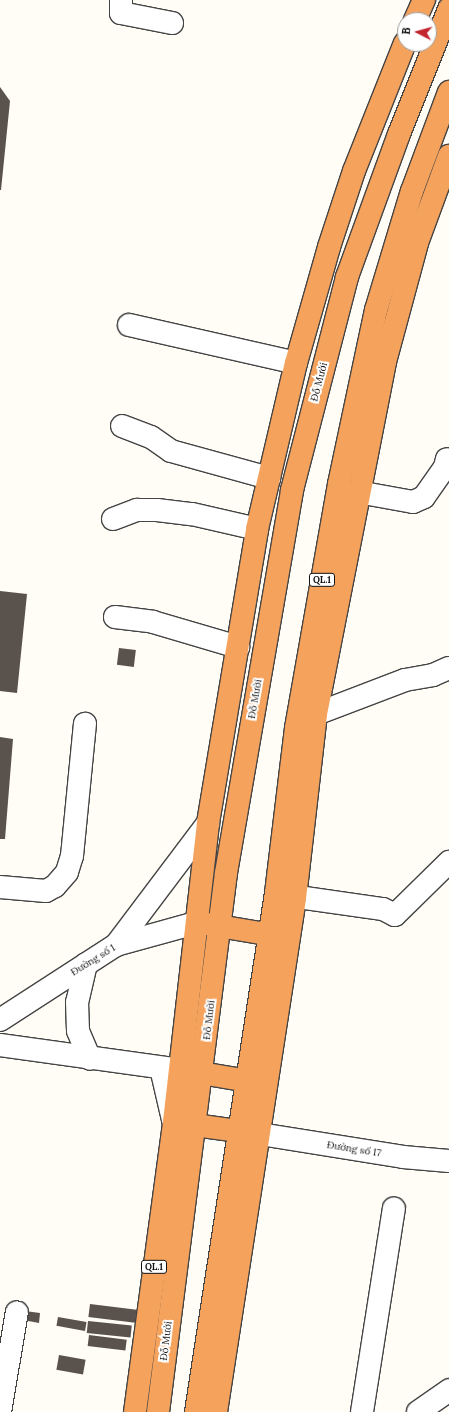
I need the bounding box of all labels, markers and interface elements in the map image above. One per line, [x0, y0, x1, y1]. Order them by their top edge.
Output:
north arrow [397, 12, 437, 52]
text: B [399, 26, 413, 35]
street label: Đỗ Mười [308, 361, 330, 403]
road number: QL.1 [308, 573, 336, 587]
street label: Đỗ Mười [246, 678, 264, 720]
street label: Đường số 1 [69, 942, 117, 978]
street label: Đỗ Mười [201, 1000, 217, 1040]
street label: Đường số 17 [326, 1139, 382, 1159]
road number: QL.1 [140, 1260, 168, 1274]
street label: Đỗ Mười [158, 1321, 174, 1361]

